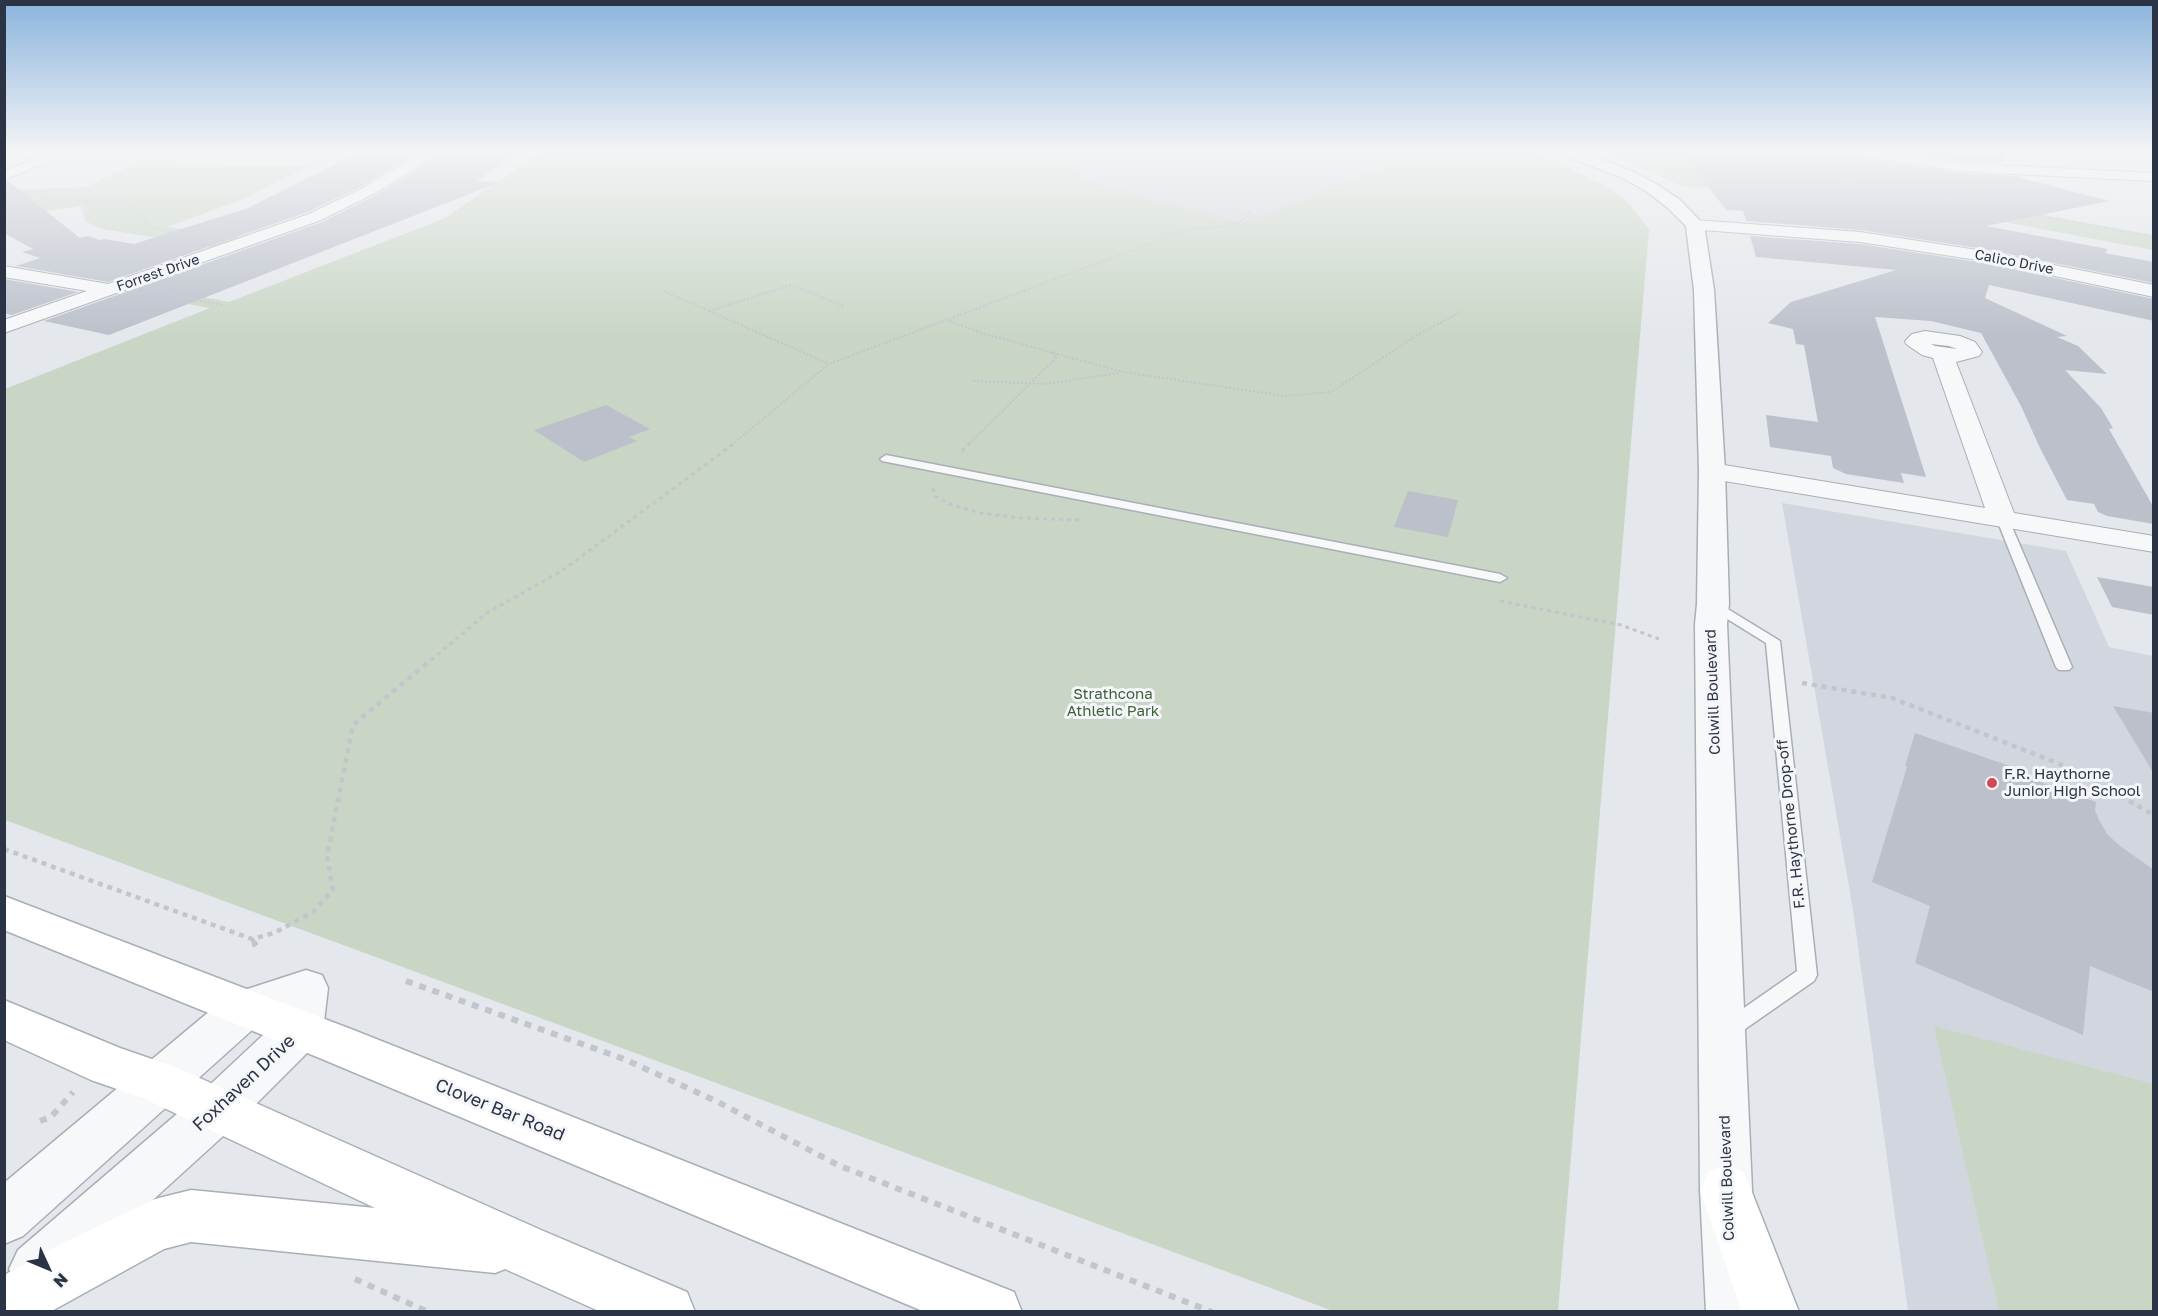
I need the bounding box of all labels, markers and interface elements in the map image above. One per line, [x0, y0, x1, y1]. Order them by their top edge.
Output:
street label: Calico Drive [1973, 246, 2055, 278]
street label: Forrest Drive [114, 251, 202, 295]
street label: Colwill Boulevard [1702, 629, 1724, 755]
park label: Strathcona Athletic Park [1067, 685, 1159, 720]
street label: F.R. Haythorne Drop-off [1773, 738, 1809, 910]
place label: F.R. Haythorne Junior High School [2004, 765, 2141, 800]
marker: F.R. Haythorne Junior High School [1985, 776, 1999, 790]
street label: Foxhaven Drive [188, 1030, 300, 1136]
street label: Clover Bar Road [432, 1074, 568, 1146]
street label: Colwill Boulevard [1716, 1115, 1738, 1241]
north arrow [18, 1238, 78, 1298]
text: N [50, 1269, 72, 1292]

